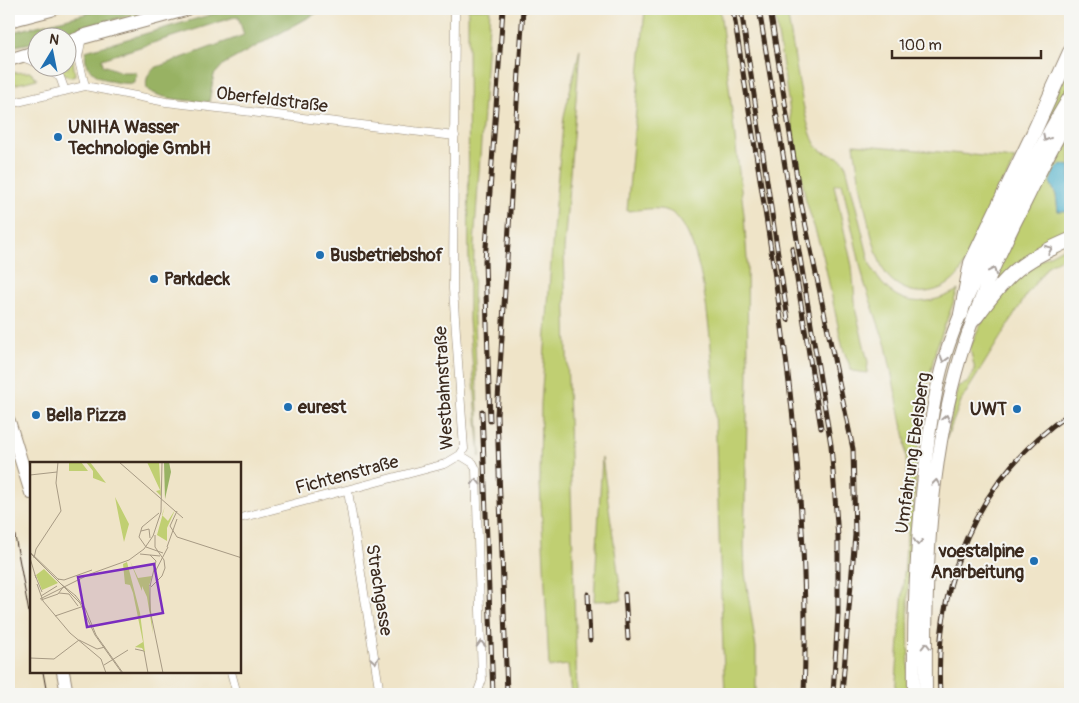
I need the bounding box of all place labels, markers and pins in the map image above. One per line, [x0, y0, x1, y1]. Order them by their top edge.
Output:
place label: UNIHA Wasser Technologie GmbH [67, 116, 211, 160]
marker: UNIHA Wasser Technologie GmbH [52, 131, 64, 143]
place label: Busbetriebshof [330, 244, 444, 267]
marker: Busbetriebshof [314, 249, 326, 261]
place label: Parkdeck [164, 268, 231, 291]
marker: Parkdeck [148, 273, 160, 285]
place label: eurest [297, 396, 347, 419]
place label: UWT [970, 398, 1007, 421]
marker: eurest [282, 401, 294, 413]
marker: UWT [1011, 403, 1023, 415]
place label: Bella Pizza [46, 404, 127, 427]
marker: Bella Pizza [30, 409, 42, 421]
place label: voestalpine Anarbeitung [931, 540, 1025, 584]
marker: voestalpine Anarbeitung [1028, 555, 1040, 567]

